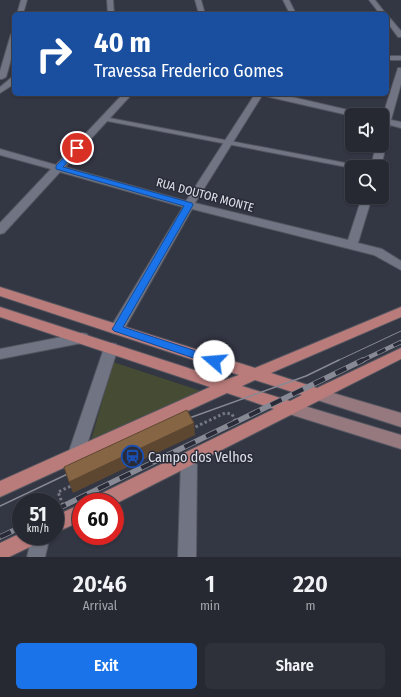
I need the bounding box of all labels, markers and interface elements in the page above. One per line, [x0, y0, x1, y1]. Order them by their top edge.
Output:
text: 40 m [94, 26, 151, 59]
icon: right [28, 28, 80, 80]
text: Travessa Frederico Gomes [94, 60, 284, 82]
map controls [345, 108, 389, 204]
button: sound [345, 108, 389, 152]
pin [60, 131, 94, 165]
icon: arrive [66, 137, 88, 159]
button: search [345, 160, 389, 204]
street label: RUA DOUTOR MONTE [155, 175, 256, 215]
position arrow [193, 340, 235, 382]
station icon: Campo dos Velhos [119, 444, 145, 470]
place label: Campo dos Velhos [148, 449, 253, 466]
speed limit sign: 60 [72, 493, 124, 545]
text: 51 [29, 502, 47, 526]
text: km/h [27, 523, 49, 535]
text: 20:46 [73, 570, 127, 598]
text: 1 [205, 570, 215, 598]
text: 220 [293, 570, 328, 598]
text: Arrival [83, 598, 117, 613]
text: min [200, 598, 220, 613]
text: m [306, 598, 316, 613]
button: Exit [16, 643, 197, 689]
button: Share [205, 643, 385, 689]

